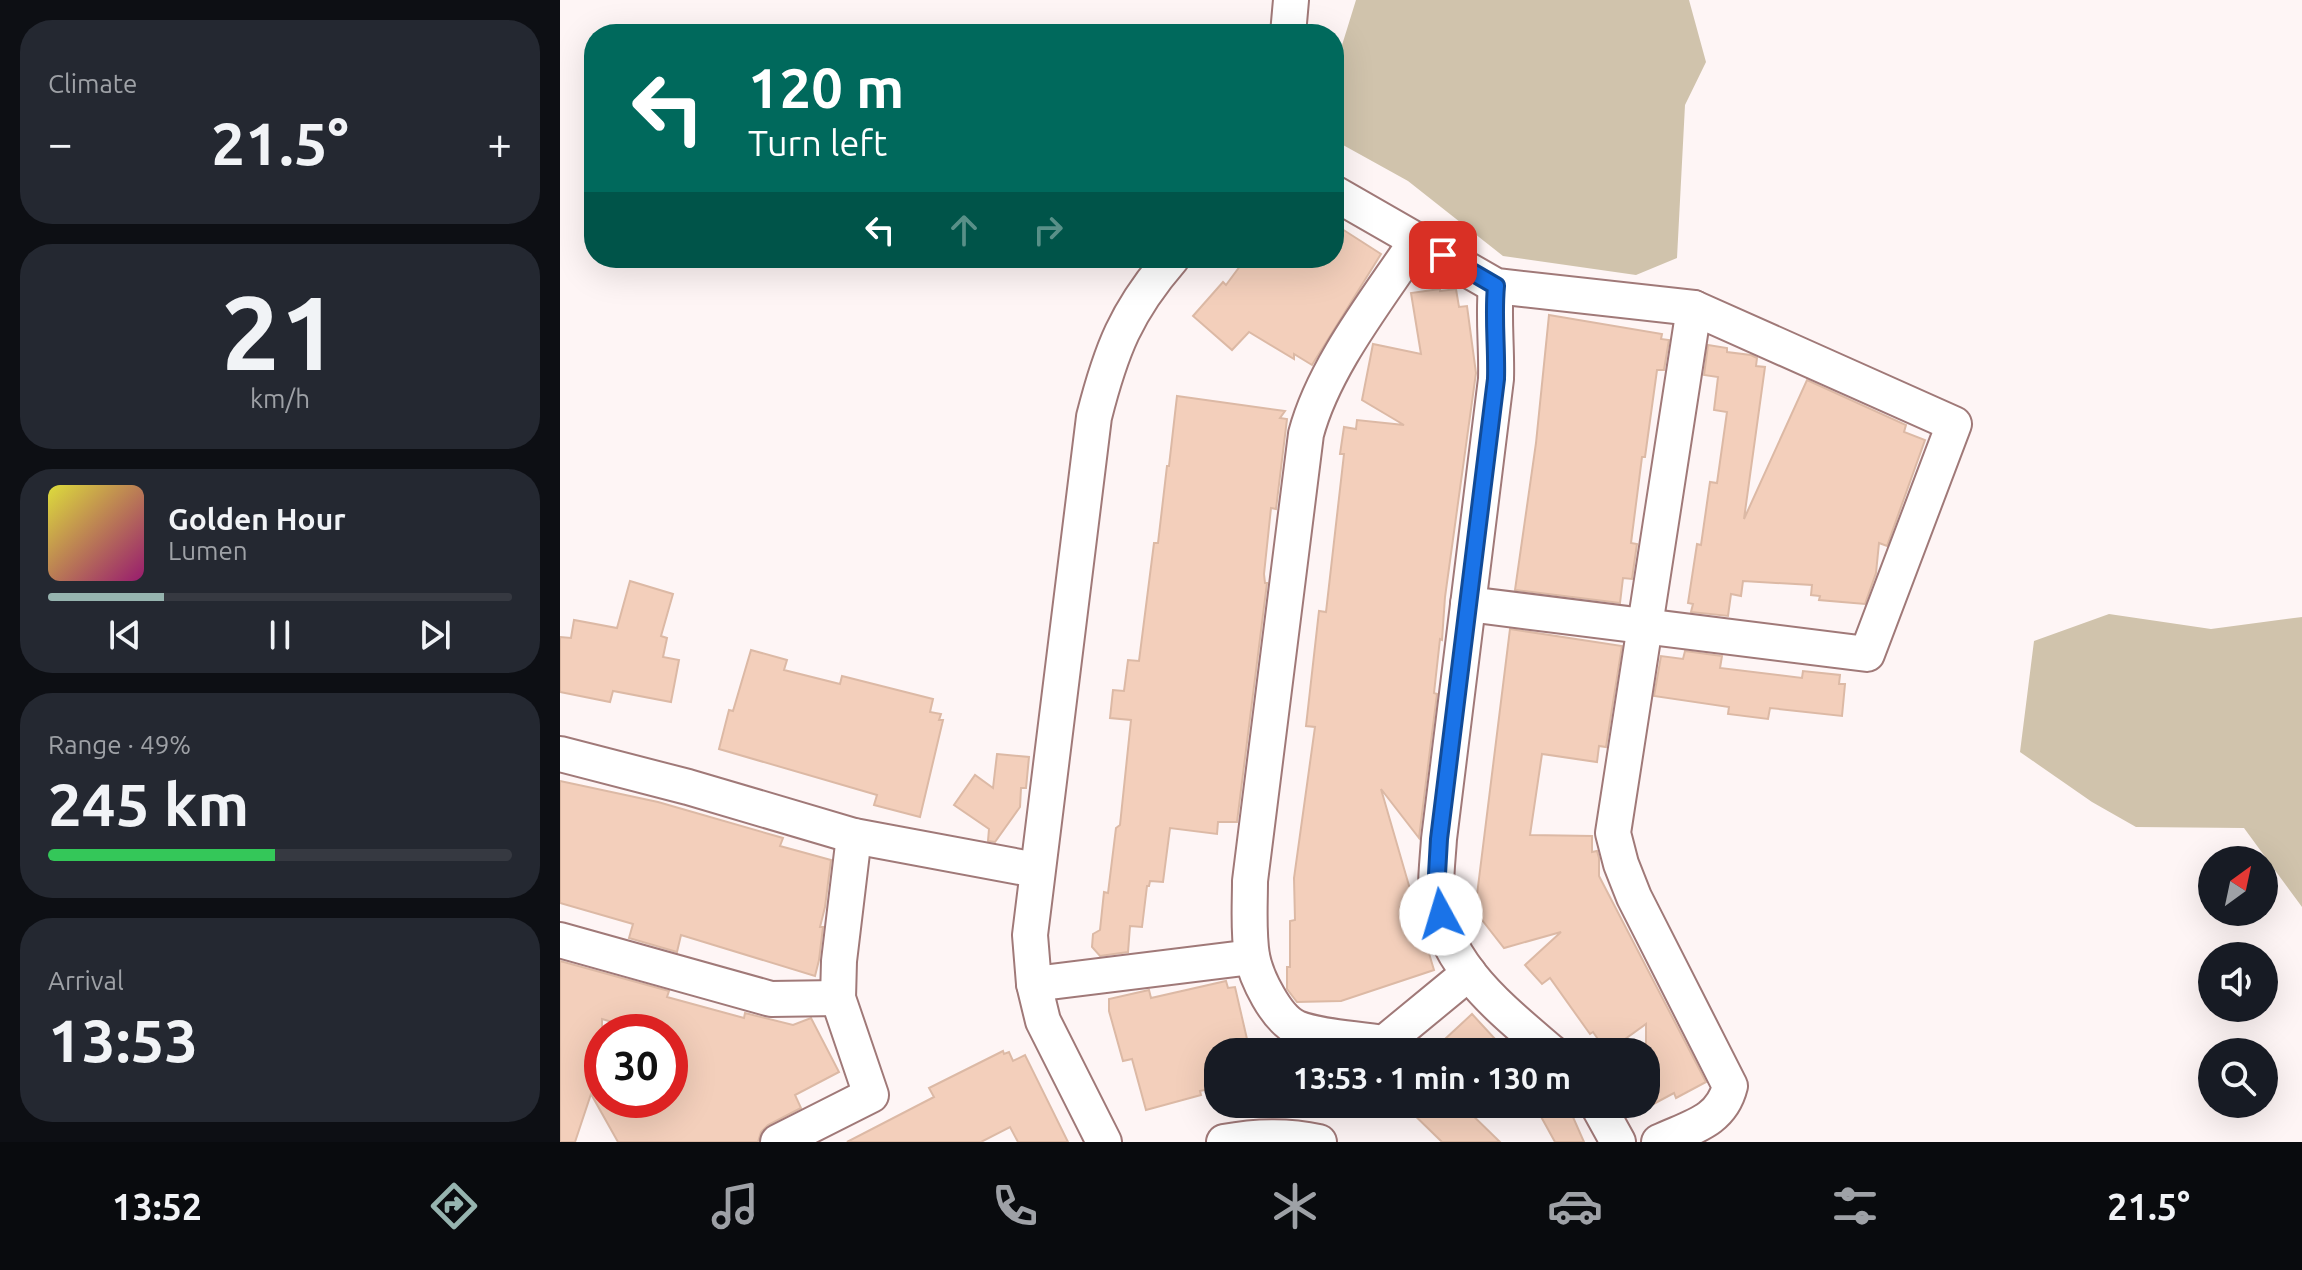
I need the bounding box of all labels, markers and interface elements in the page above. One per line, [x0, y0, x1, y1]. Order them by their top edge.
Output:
icon: left [616, 56, 720, 160]
text: 120 m [748, 56, 904, 119]
text: Climate [48, 69, 137, 98]
text: 21.5° [211, 109, 349, 176]
text: − [48, 118, 73, 167]
text: + [487, 118, 512, 167]
text: Turn left [748, 122, 887, 163]
icon: left [858, 208, 902, 252]
icon: ahead [942, 208, 986, 252]
icon: right [1026, 208, 1070, 252]
pin [1409, 221, 1477, 289]
icon: arrive [1421, 233, 1465, 277]
text: 21 [221, 273, 339, 390]
text: km/h [250, 384, 310, 413]
text: Golden Hour [168, 502, 346, 536]
text: Lumen [168, 536, 248, 565]
icon: previous [103, 613, 147, 657]
icon: pause [258, 613, 302, 657]
icon: next [413, 613, 457, 657]
text: Range · 49% [48, 730, 191, 759]
text: 245 km [48, 770, 249, 837]
north arrow [2198, 846, 2278, 926]
map controls [2198, 846, 2278, 1118]
position arrow [1399, 872, 1483, 956]
button: sound [2198, 942, 2278, 1022]
text: Arrival [48, 966, 124, 995]
text: 13:53 [48, 1006, 198, 1073]
speed limit sign: 30 [584, 1014, 688, 1118]
button: search [2198, 1038, 2278, 1118]
text: 13:53 · 1 min · 130 m [1293, 1061, 1571, 1095]
icon: directions [426, 1178, 482, 1234]
icon: music [707, 1178, 763, 1234]
icon: phone [987, 1178, 1043, 1234]
icon: climate [1267, 1178, 1323, 1234]
icon: car [1547, 1178, 1603, 1234]
icon: filters [1827, 1178, 1883, 1234]
text: 13:52 [112, 1186, 202, 1227]
text: 21.5° [2107, 1186, 2190, 1227]

